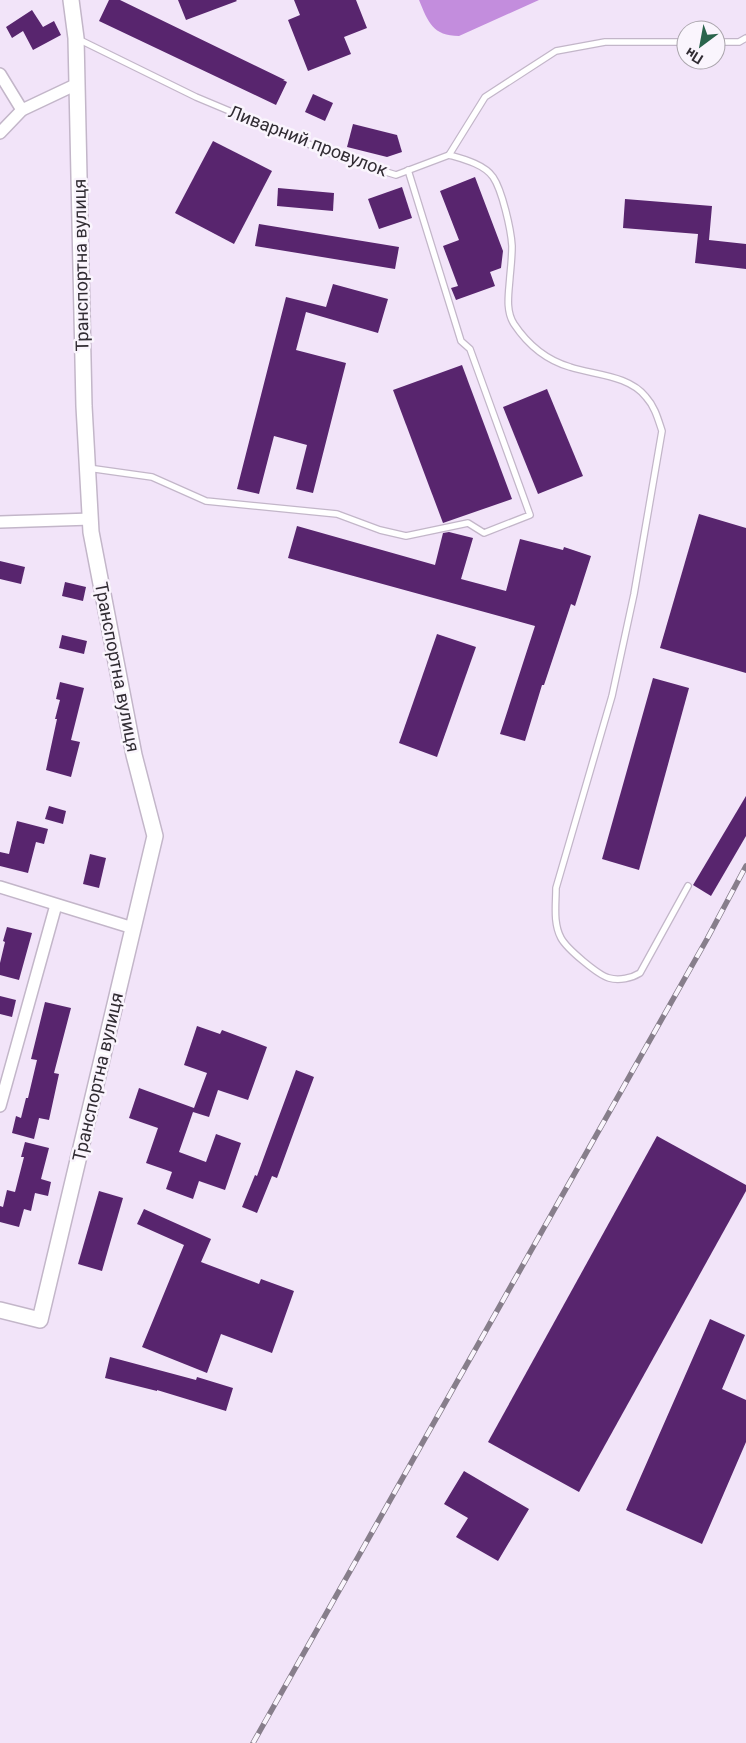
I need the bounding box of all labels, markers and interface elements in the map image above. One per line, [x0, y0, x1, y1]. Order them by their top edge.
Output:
north arrow [676, 20, 726, 70]
text: Пн [682, 44, 706, 68]
street label: Ливарний провулок [226, 101, 391, 181]
street label: Транспортна вулиця [68, 179, 93, 351]
street label: Транспортна вулиця [91, 580, 144, 754]
street label: Транспортна вулиця [68, 990, 127, 1163]

